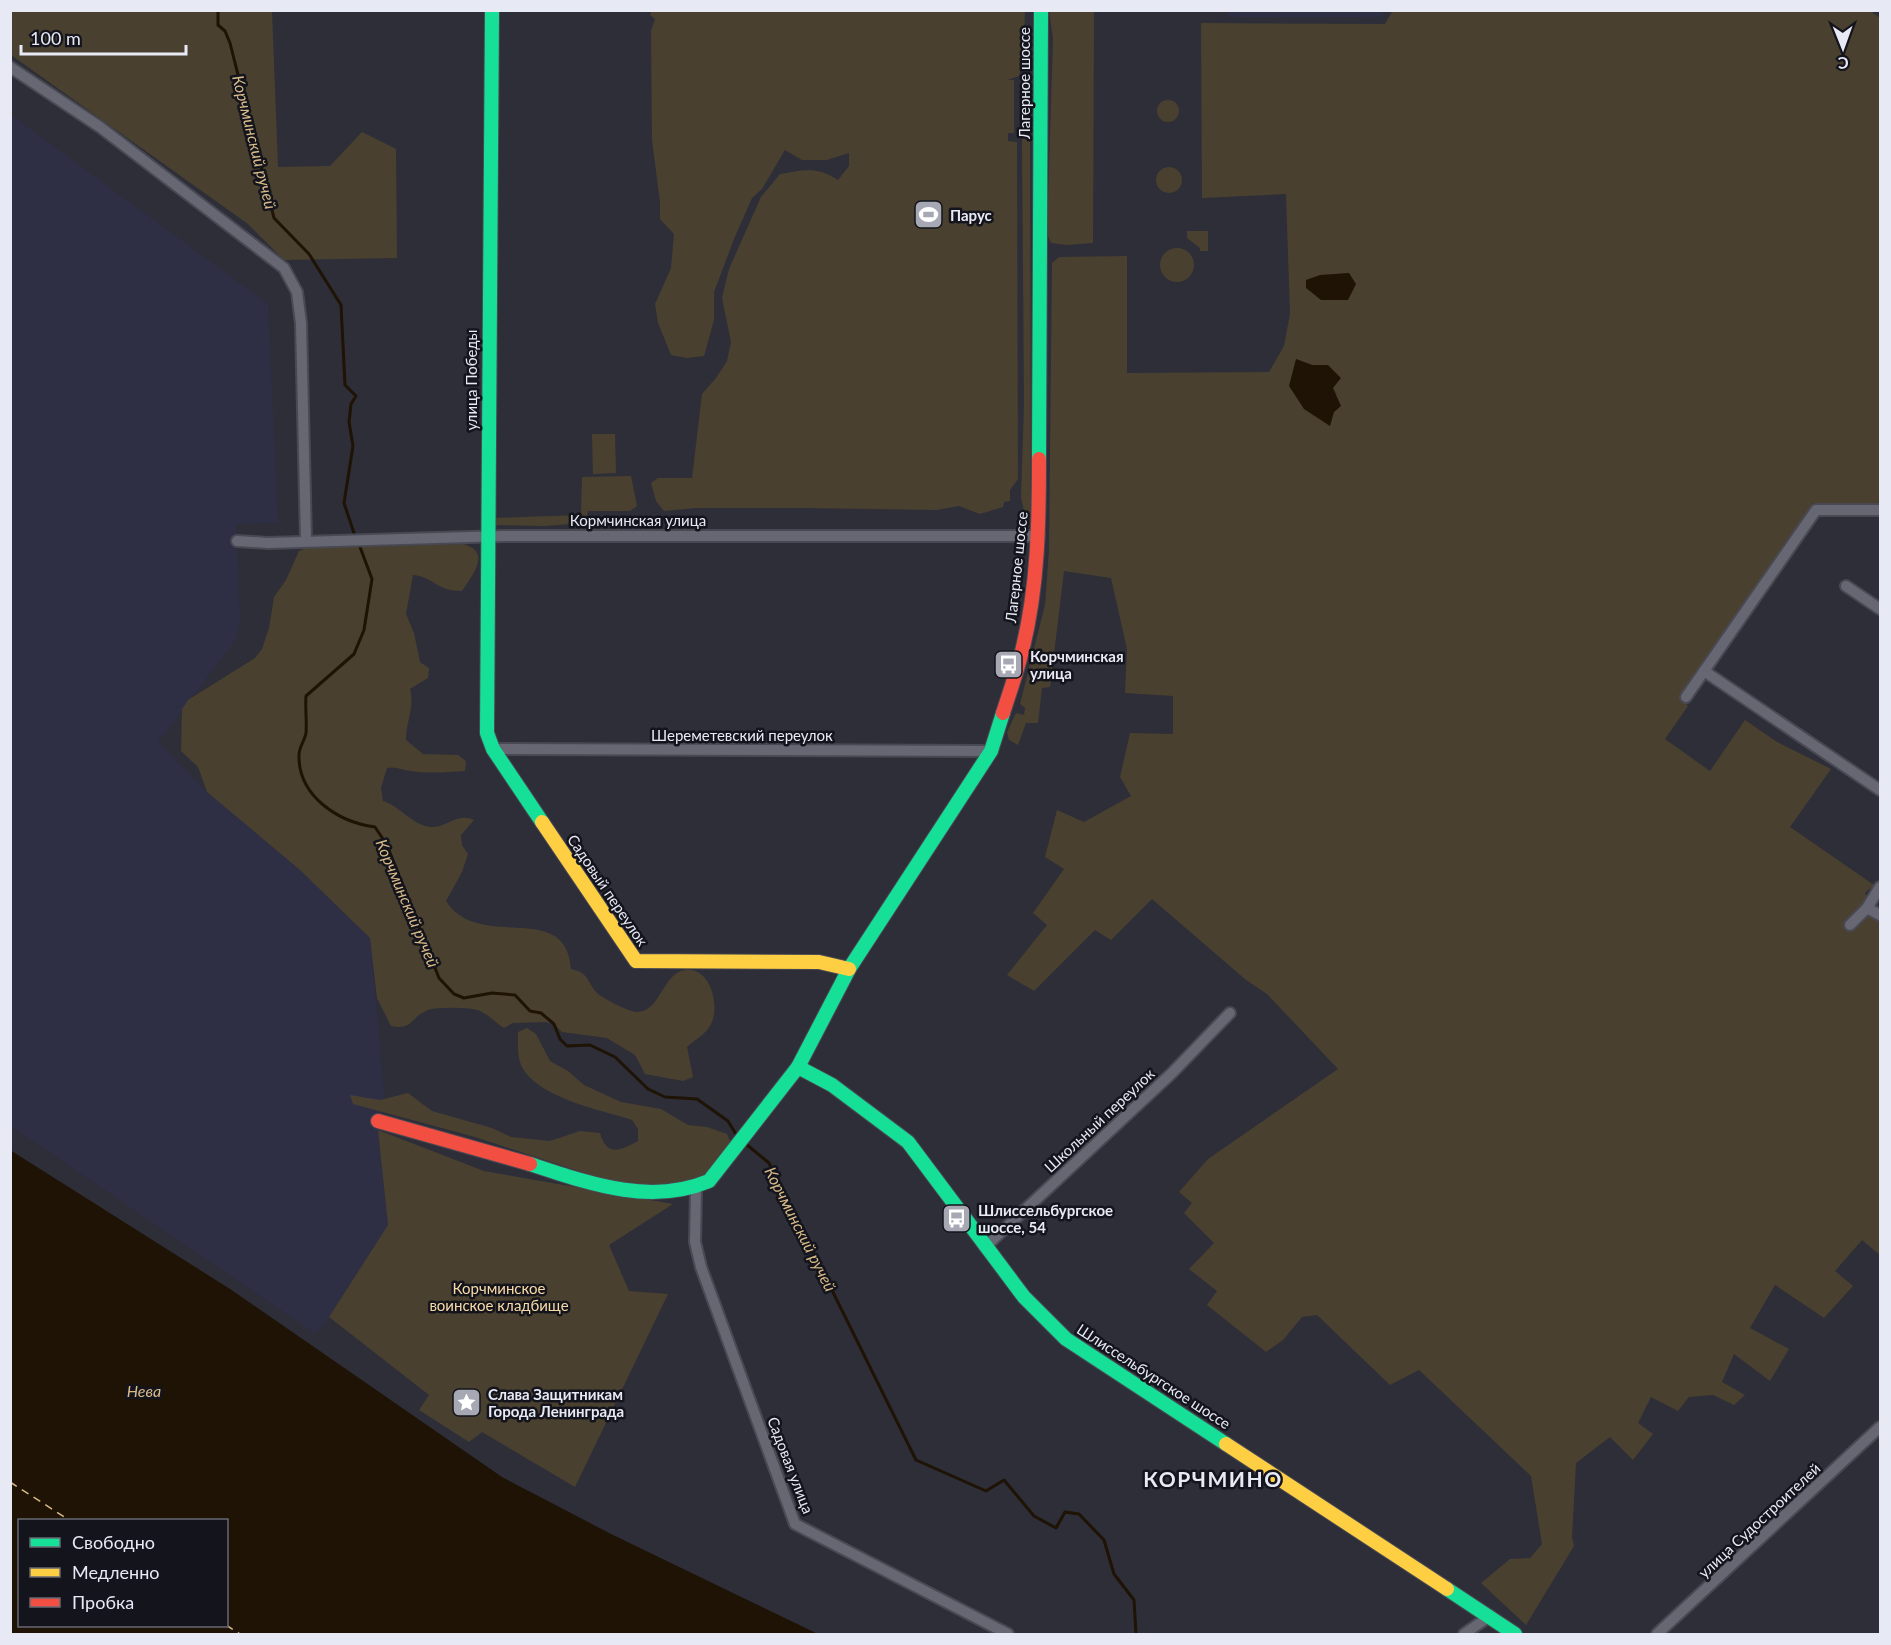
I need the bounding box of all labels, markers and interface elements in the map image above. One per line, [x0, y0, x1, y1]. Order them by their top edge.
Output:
scale bar [21, 18, 186, 56]
north arrow [1813, 18, 1873, 78]
text: 100 m [30, 27, 81, 49]
street label: Лагерное шоссе [1015, 27, 1033, 140]
text: С [1837, 54, 1849, 73]
water label: Корчминский ручей [229, 73, 281, 211]
sports icon: Парус [913, 199, 945, 231]
place label: Парус [950, 206, 992, 224]
street label: улица Победы [462, 330, 480, 430]
street label: Лагерное шоссе [1001, 510, 1031, 625]
street label: Кормчинская улица [570, 511, 706, 529]
place label: Корчминская улица [1030, 647, 1124, 682]
bus stop icon: Корчминская улица [993, 649, 1025, 681]
street label: Шереметевский переулок [651, 726, 833, 744]
street label: Садовый переулок [564, 831, 652, 949]
water label: Корчминский ручей [372, 836, 444, 970]
street label: Школьный переулок [1040, 1064, 1158, 1176]
water label: Корчминский ручей [761, 1164, 841, 1294]
place label: Шлиссельбургское шоссе, 54 [978, 1201, 1113, 1236]
bus stop icon: Шлиссельбургское шоссе, 54 [941, 1203, 973, 1235]
park label: Корчминское воинское кладбище [429, 1279, 569, 1314]
street label: Шлиссельбургское шоссе [1074, 1320, 1234, 1432]
water label: Нева [127, 1381, 161, 1400]
place label: Слава Защитникам Города Ленинграда [488, 1385, 624, 1420]
place icon: Слава Защитникам Города Ленинграда [451, 1387, 483, 1419]
street label: Садовая улица [764, 1414, 818, 1516]
street label: улица Судостроителей [1694, 1459, 1824, 1581]
district label: КОРЧМИНО [1143, 1466, 1283, 1491]
legend [18, 1519, 228, 1627]
text: Свободно [72, 1531, 155, 1553]
text: Медленно [72, 1561, 160, 1583]
text: Пробка [72, 1591, 134, 1613]

